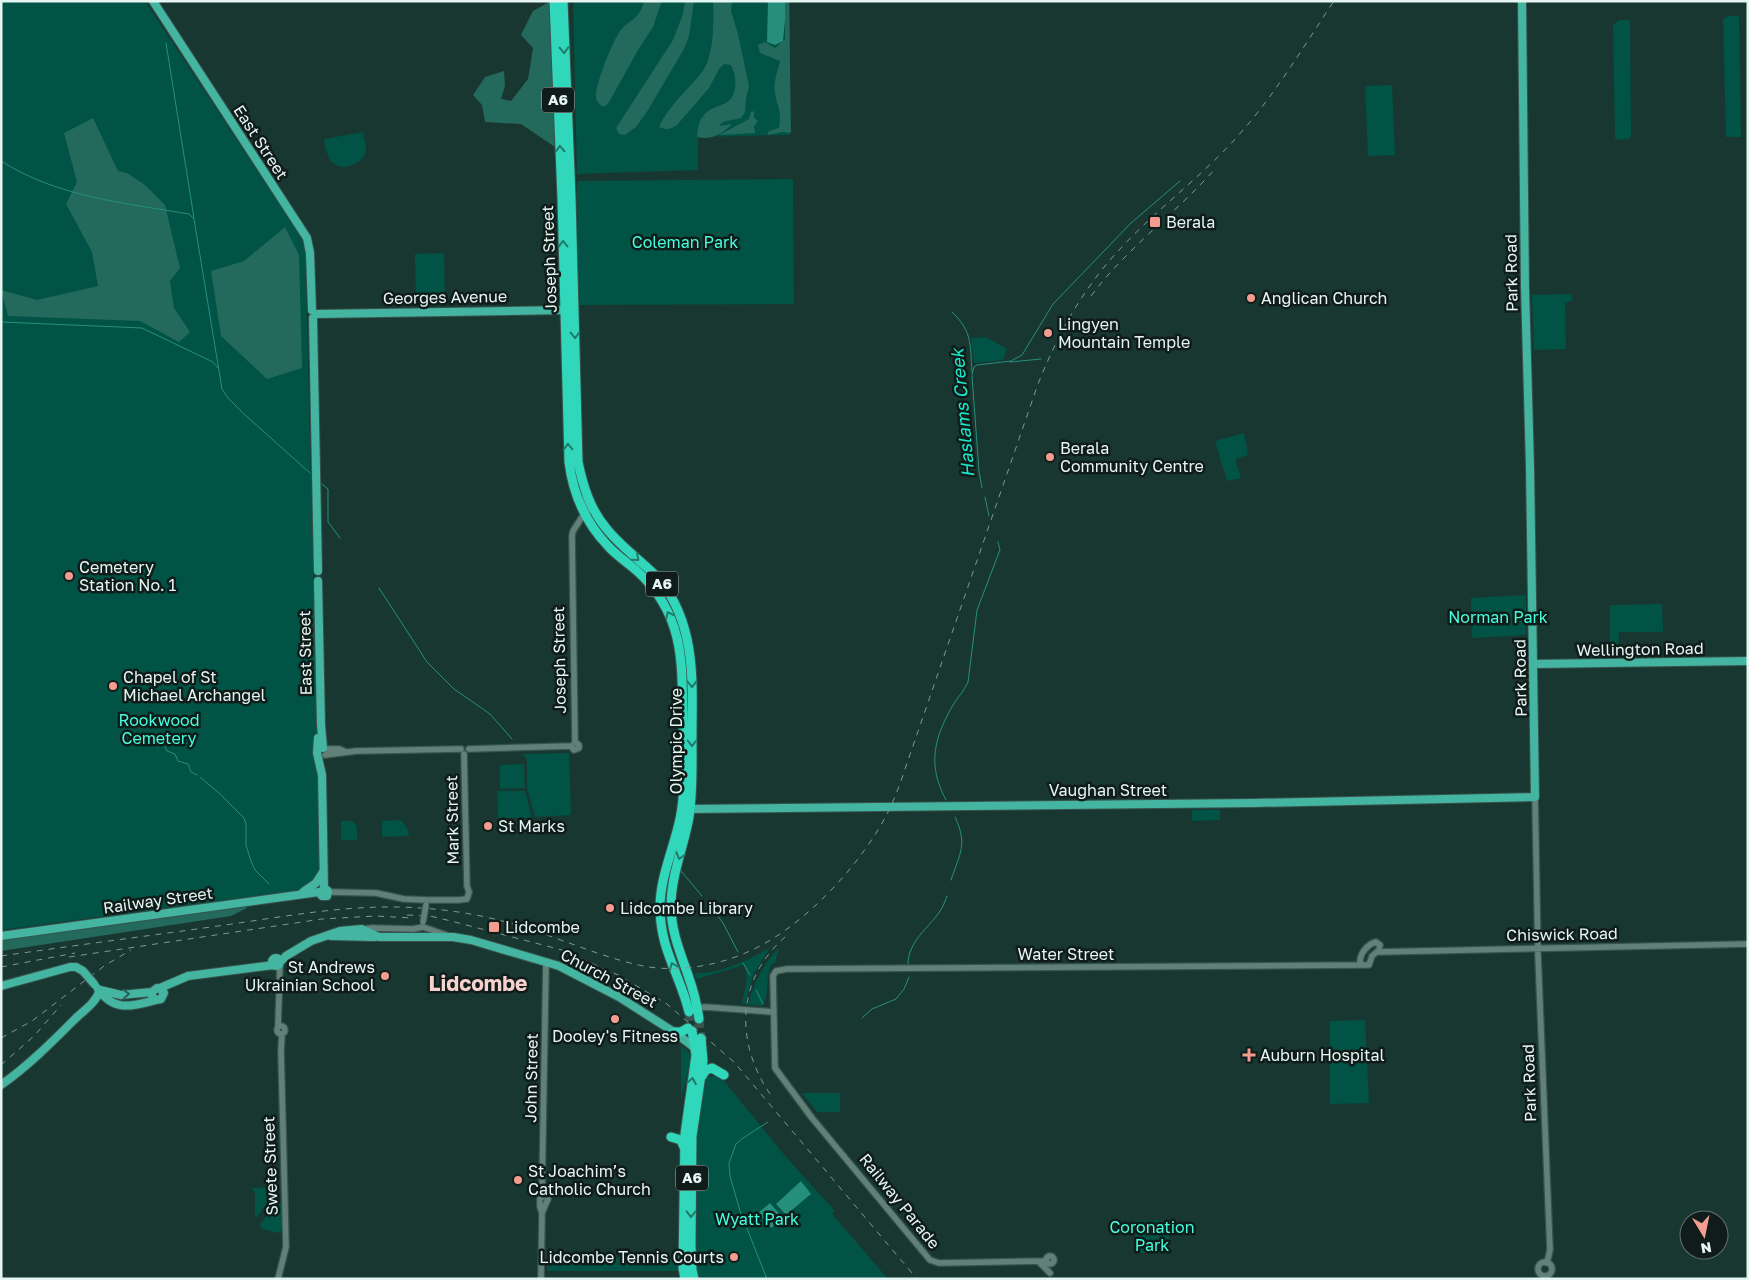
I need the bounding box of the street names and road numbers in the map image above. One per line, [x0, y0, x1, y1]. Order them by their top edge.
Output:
road number: A6 [542, 88, 574, 112]
street label: East Street [229, 101, 293, 183]
street label: Joseph Street [537, 205, 561, 313]
street label: Park Road [1500, 234, 1522, 312]
street label: Georges Avenue [383, 286, 507, 308]
road number: A6 [646, 572, 678, 596]
street label: Joseph Street [548, 606, 570, 714]
street label: East Street [294, 610, 316, 696]
street label: Wellington Road [1576, 638, 1704, 660]
street label: Park Road [1509, 639, 1531, 717]
street label: Olympic Drive [666, 688, 686, 794]
street label: Mark Street [441, 775, 463, 865]
street label: Vaughan Street [1049, 780, 1167, 800]
street label: Railway Street [102, 882, 214, 918]
street label: Chiswick Road [1506, 923, 1618, 945]
street label: Church Street [557, 944, 661, 1012]
street label: Water Street [1018, 944, 1114, 964]
street label: John Street [520, 1033, 542, 1123]
street label: Park Road [1518, 1044, 1540, 1122]
street label: Swete Street [258, 1116, 282, 1216]
street label: Railway Parade [855, 1149, 945, 1253]
road number: A6 [676, 1166, 708, 1190]

